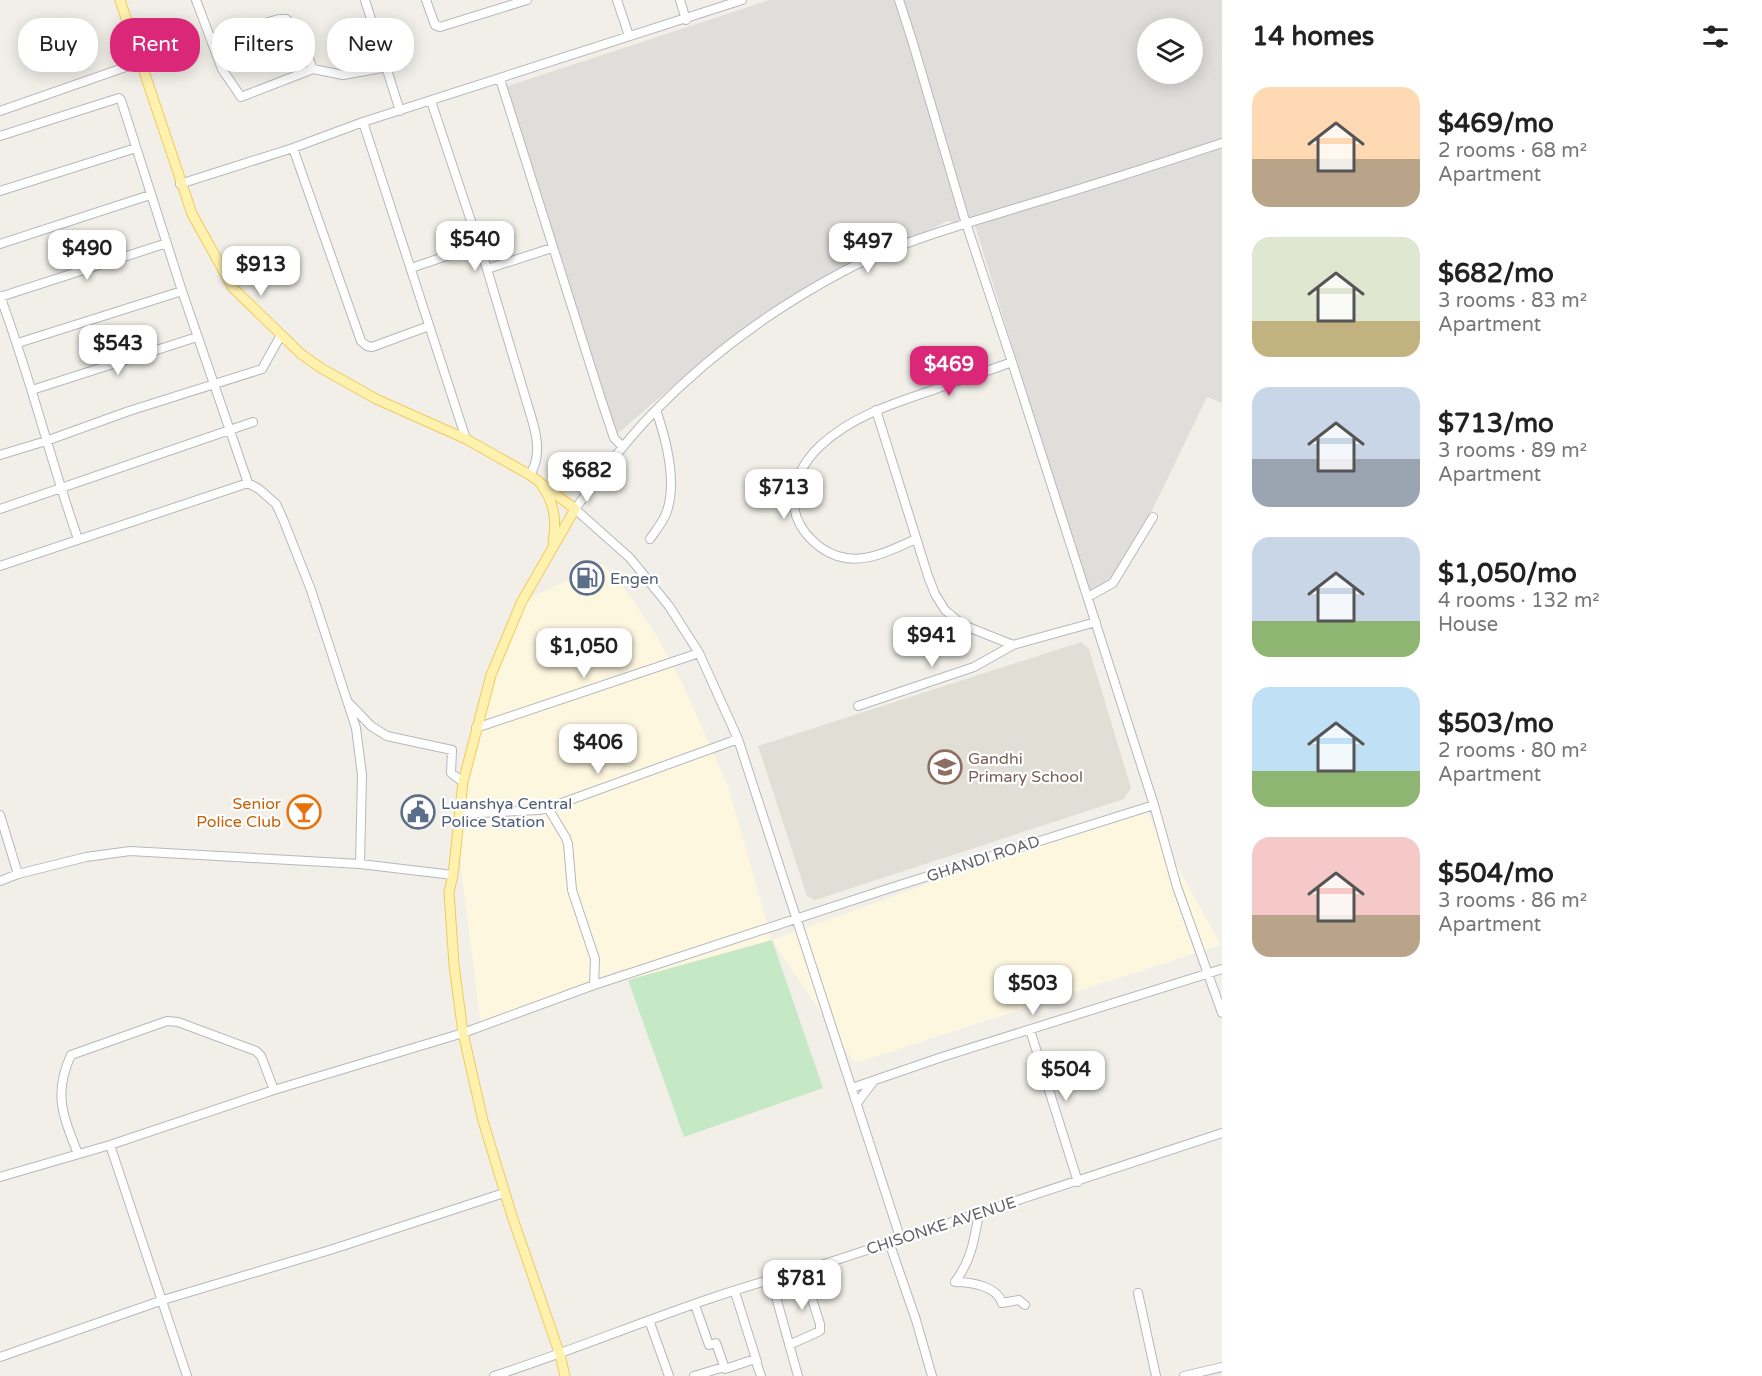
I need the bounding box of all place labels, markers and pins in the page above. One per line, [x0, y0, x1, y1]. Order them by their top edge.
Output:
pin: $540 [439, 221, 511, 272]
pin: $497 [832, 223, 904, 274]
pin: $490 [51, 230, 123, 281]
pin: $913 [225, 246, 297, 297]
pin: $543 [82, 325, 154, 376]
pin: $469 [913, 346, 985, 397]
pin: $682 [551, 452, 623, 503]
pin: $713 [748, 469, 820, 520]
fuel station icon: Engen [569, 560, 605, 596]
place label: Engen [610, 569, 659, 589]
pin: $941 [896, 617, 968, 668]
pin: $1,050 [535, 628, 633, 679]
pin: $406 [562, 724, 634, 775]
school or university icon: Gandhi Primary School [927, 749, 963, 785]
place label: Gandhi Primary School [968, 749, 1083, 787]
place label: Senior Police Club [196, 794, 282, 832]
bar icon: Senior Police Club [286, 794, 322, 830]
public building icon: Luanshya Central Police Station [400, 794, 436, 830]
place label: Luanshya Central Police Station [441, 794, 572, 832]
pin: $503 [997, 965, 1069, 1016]
pin: $504 [1030, 1051, 1102, 1102]
pin: $781 [766, 1260, 838, 1311]

